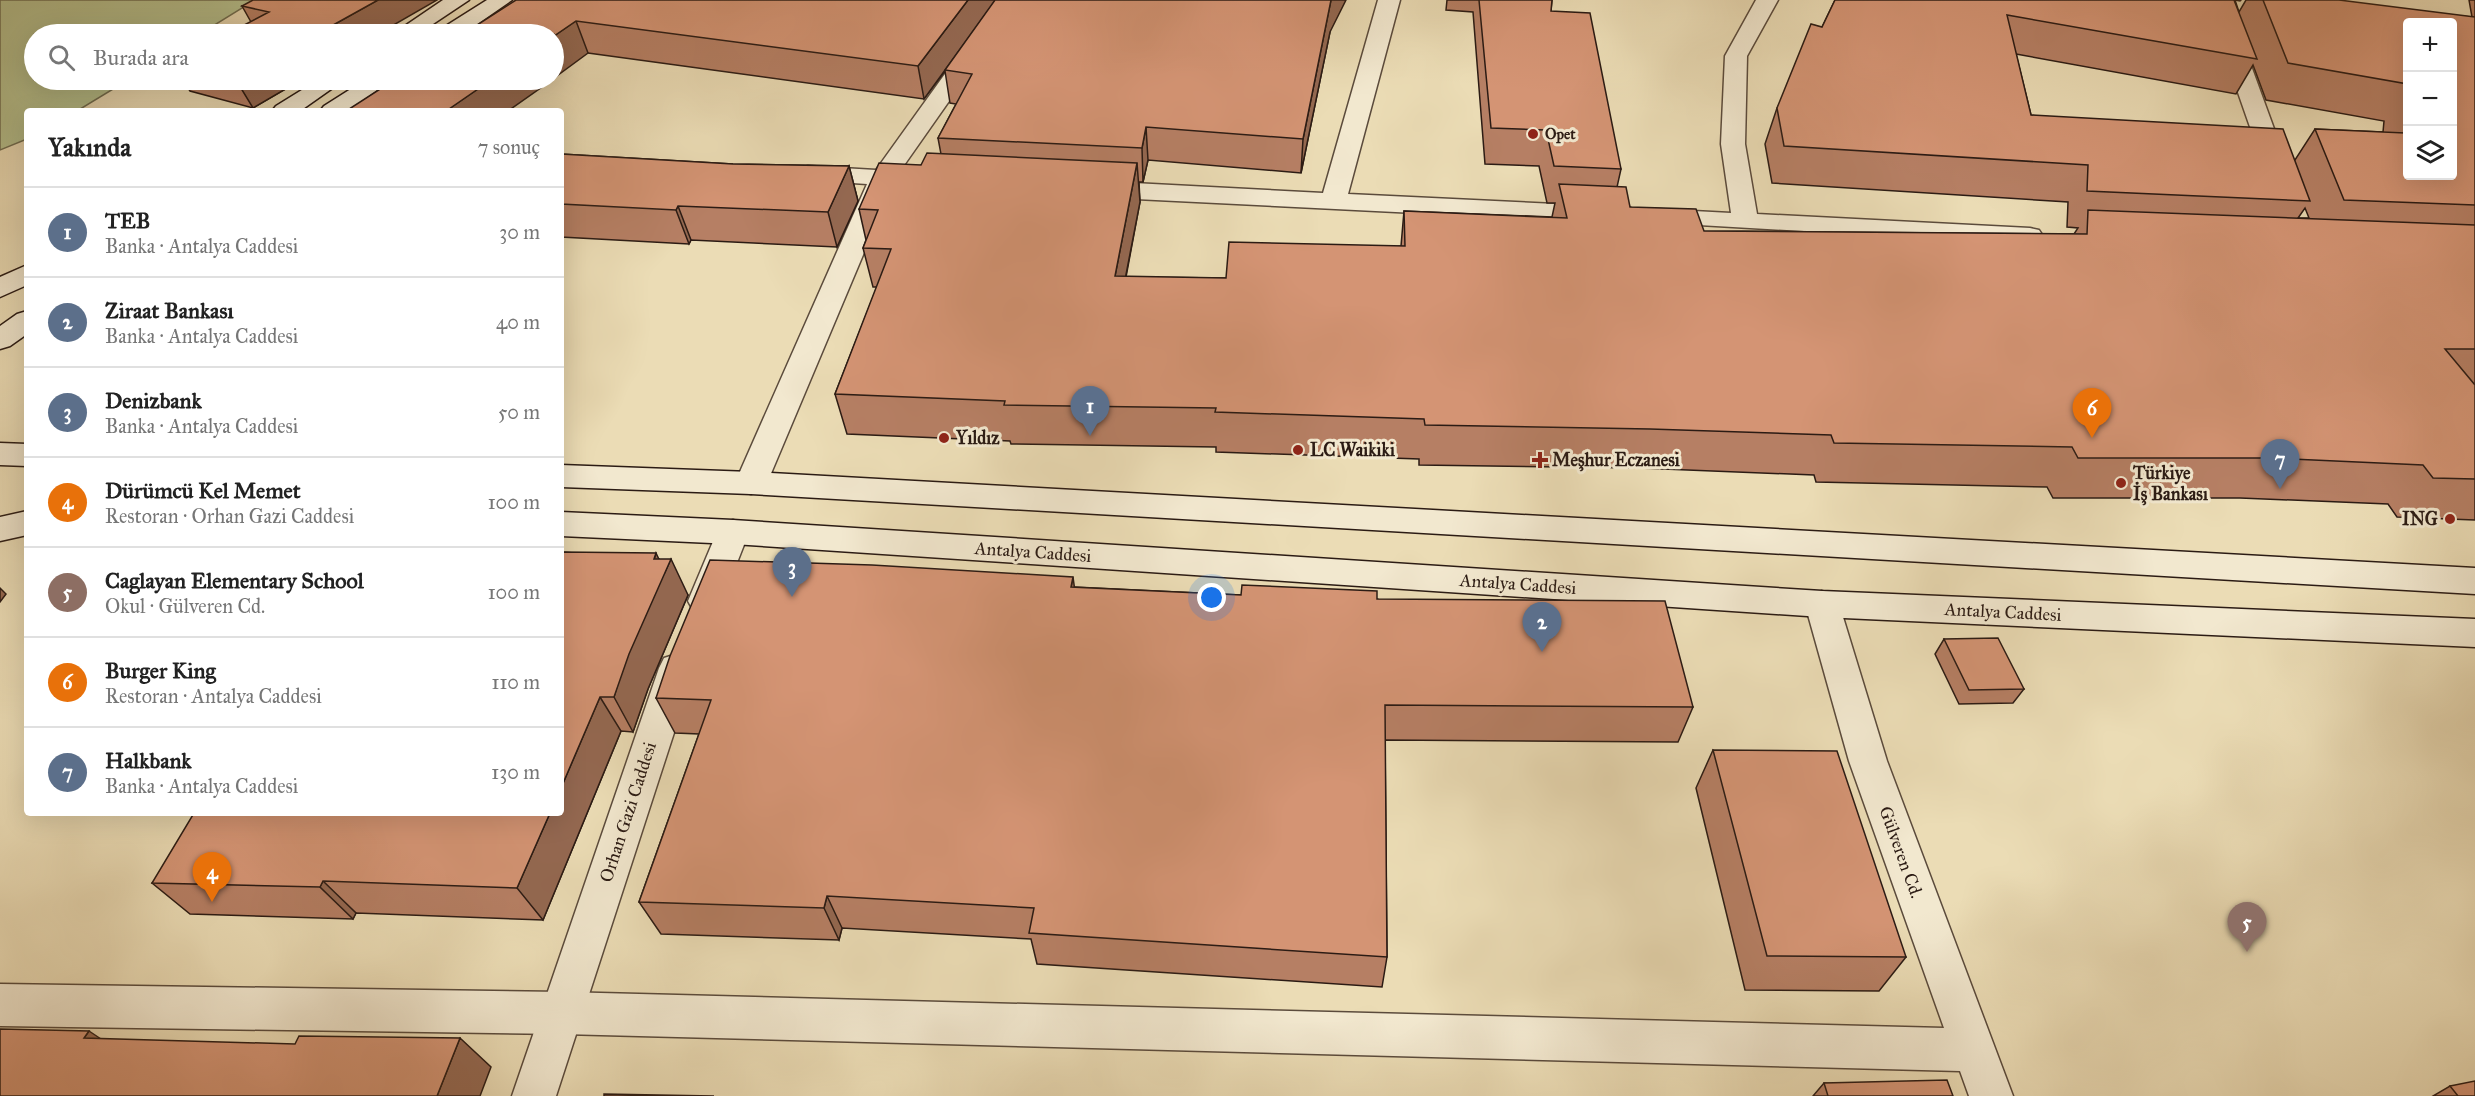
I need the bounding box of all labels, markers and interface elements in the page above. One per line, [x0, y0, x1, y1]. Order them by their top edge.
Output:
map controls [2403, 18, 2457, 180]
button: + [2403, 18, 2457, 72]
search box [24, 24, 564, 90]
icon: search [45, 41, 78, 74]
text: Burada ara [93, 44, 189, 71]
button: − [2403, 72, 2457, 126]
place label: Opet [1545, 125, 1576, 144]
button: layers [2403, 126, 2457, 180]
marker: Opet [1526, 127, 1540, 141]
text: Yakında [48, 131, 131, 163]
text: 7 sonuç [478, 135, 540, 159]
text: TEB [105, 207, 150, 234]
text: 1 [64, 220, 71, 244]
text: 30 m [499, 220, 540, 244]
text: Banka · Antalya Caddesi [105, 234, 298, 258]
text: Ziraat Bankası [105, 297, 233, 324]
text: 2 [63, 310, 72, 334]
text: 40 m [496, 310, 540, 334]
text: Banka · Antalya Caddesi [105, 324, 298, 348]
pin: 1 [1070, 386, 1110, 436]
text: Denizbank [105, 387, 202, 414]
pin: 6 [2072, 388, 2112, 438]
text: 3 [64, 400, 72, 424]
text: 50 m [498, 400, 540, 424]
text: Banka · Antalya Caddesi [105, 414, 298, 438]
place label: Yıldız [955, 427, 1000, 449]
marker: Yıldız [937, 431, 951, 445]
place label: LC Waikiki [1310, 439, 1396, 461]
pin: 7 [2260, 440, 2300, 489]
marker: LC Waikiki [1291, 443, 1305, 457]
place label: Meşhur Eczanesi [1552, 449, 1681, 472]
marker: Meşhur Eczanesi [1533, 453, 1547, 467]
place label: Türkiye İş Bankası [2132, 462, 2209, 506]
marker: Türkiye İş Bankası [2114, 476, 2128, 490]
text: Dürümcü Kel Memet [105, 477, 301, 504]
text: 4 [62, 490, 73, 514]
text: 100 m [488, 490, 540, 514]
text: Restoran · Orhan Gazi Caddesi [105, 504, 354, 528]
place label: ING [2402, 508, 2438, 530]
marker: ING [2443, 512, 2457, 526]
street label: Antalya Caddesi [973, 537, 1092, 567]
pin: 3 [772, 548, 812, 597]
text: Caglayan Elementary School [105, 567, 364, 594]
street label: Antalya Caddesi [1458, 569, 1577, 599]
text: 5 [63, 580, 72, 604]
text: 100 m [488, 580, 540, 604]
your location [1197, 583, 1226, 612]
text: Okul · Gülveren Cd. [105, 594, 265, 618]
street label: Antalya Caddesi [1943, 598, 2062, 626]
pin: 2 [1522, 602, 1562, 652]
text: Burger King [105, 657, 216, 684]
text: 6 [62, 670, 73, 694]
text: 110 m [492, 670, 540, 694]
text: Restoran · Antalya Caddesi [105, 684, 322, 708]
street label: Orhan Gazi Caddesi [595, 739, 661, 885]
text: Halkbank [105, 747, 192, 774]
text: 7 [62, 760, 73, 784]
text: 130 m [491, 760, 540, 784]
text: Banka · Antalya Caddesi [105, 774, 298, 798]
street label: Gülveren Cd. [1874, 803, 1928, 901]
pin: 4 [192, 852, 232, 902]
pin: 5 [2228, 902, 2266, 952]

